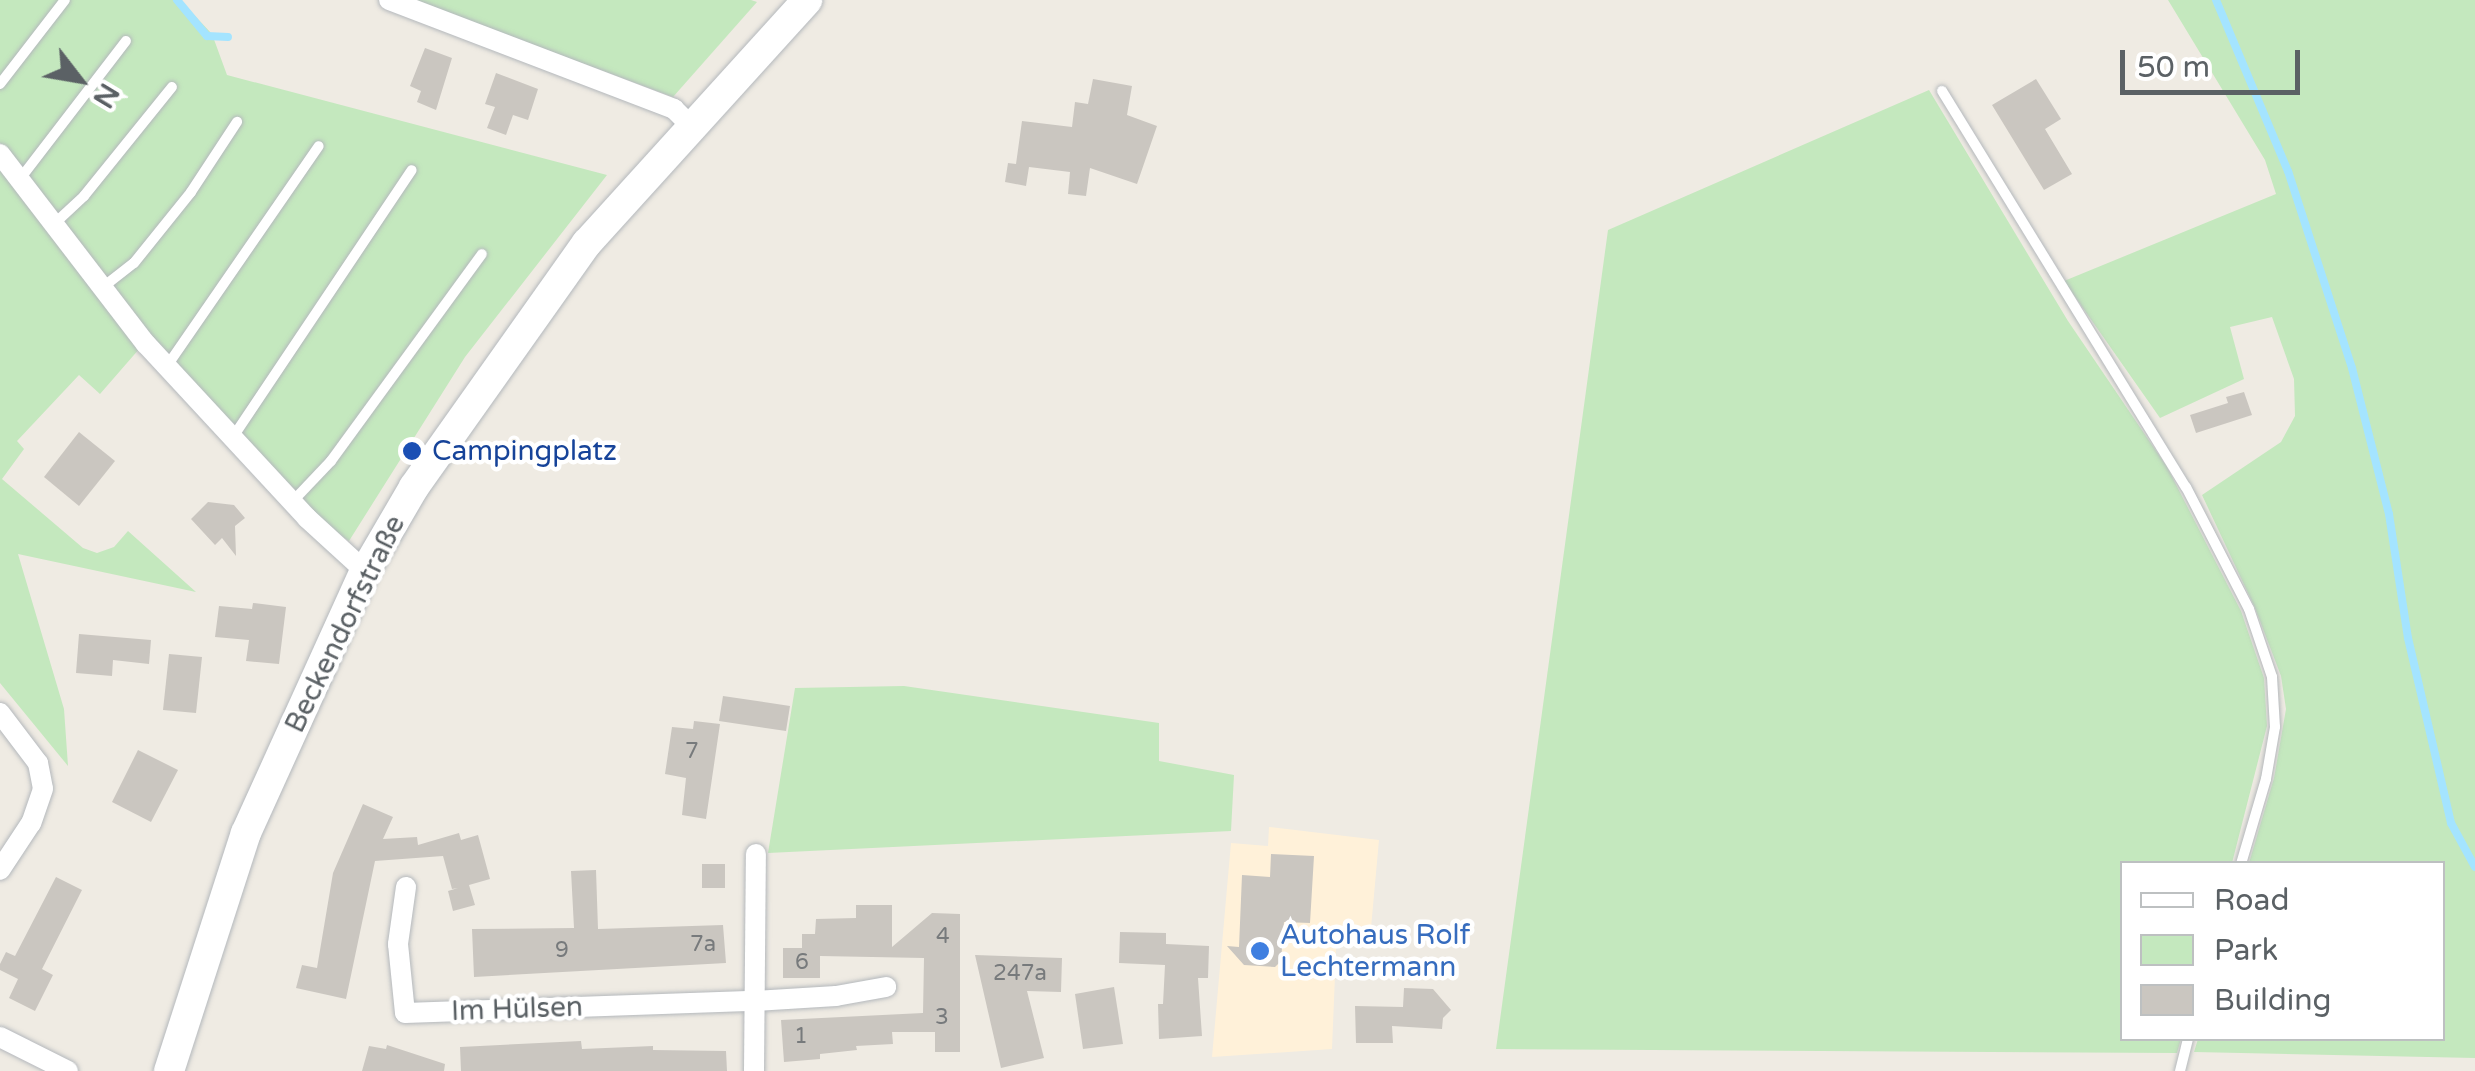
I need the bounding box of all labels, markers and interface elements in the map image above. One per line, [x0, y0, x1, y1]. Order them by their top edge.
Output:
north arrow [30, 30, 130, 130]
scale bar [2125, 30, 2305, 92]
text: 50 m [2137, 49, 2210, 86]
text: N [85, 77, 126, 114]
place label: Campingplatz [432, 434, 617, 468]
marker: Campingplatz [401, 440, 423, 462]
street label: Beckendorfstraße [278, 510, 412, 738]
house number: 7 [685, 739, 699, 765]
legend [2120, 861, 2445, 1041]
text: Road [2214, 882, 2289, 919]
place label: Autohaus Rolf Lechtermann [1280, 918, 1470, 984]
house number: 4 [936, 924, 950, 950]
house number: 7a [690, 932, 716, 958]
text: Park [2214, 932, 2278, 969]
house number: 9 [555, 938, 569, 964]
marker: Autohaus Rolf Lechtermann [1249, 940, 1271, 962]
house number: 6 [795, 950, 809, 976]
house number: 247a [993, 961, 1047, 987]
text: Building [2214, 982, 2331, 1019]
street label: Im Hülsen [451, 990, 583, 1028]
house number: 3 [935, 1005, 949, 1031]
house number: 1 [794, 1024, 808, 1050]

